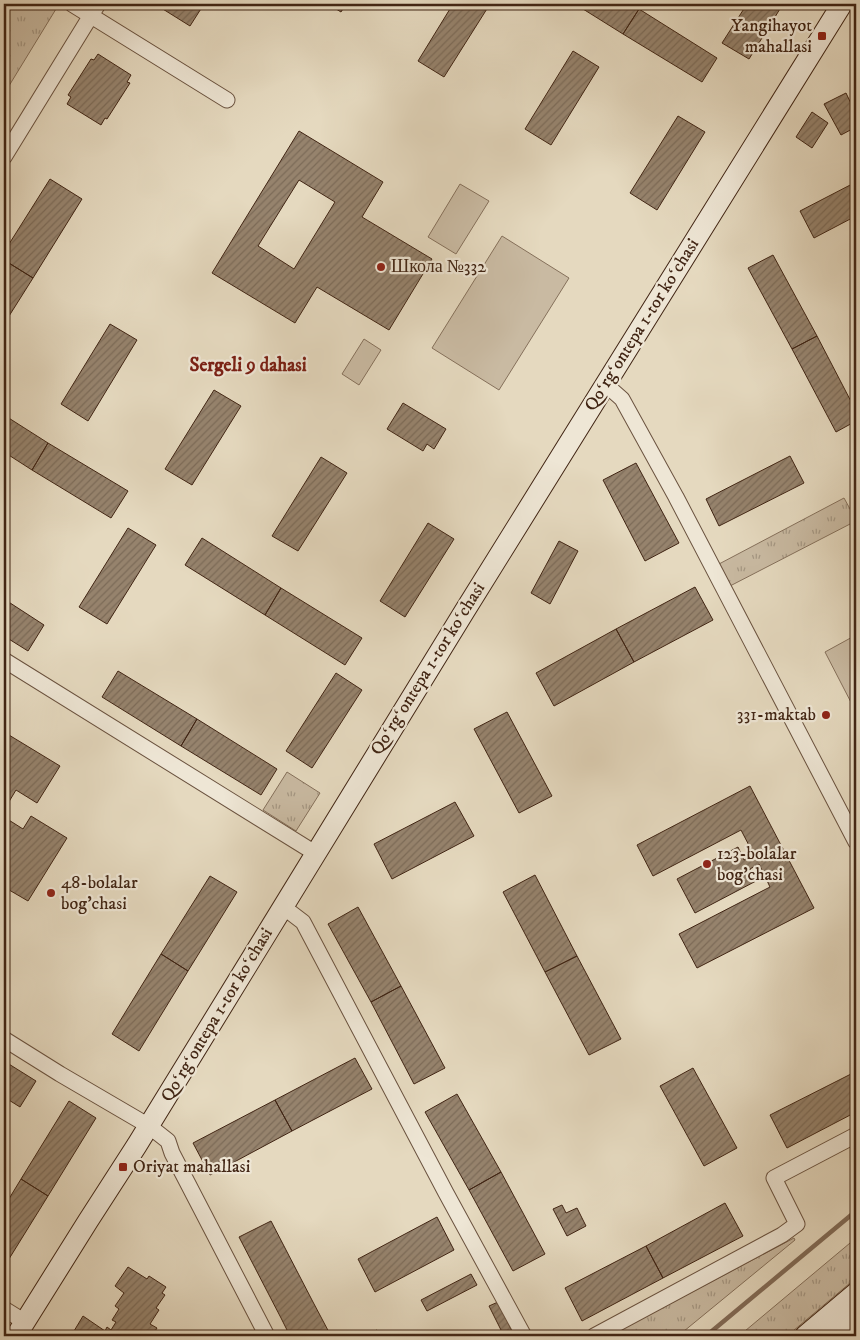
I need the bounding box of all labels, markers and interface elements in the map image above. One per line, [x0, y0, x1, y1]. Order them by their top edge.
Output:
place label: Yangihayot mahallasi [731, 15, 812, 58]
marker: Yangihayot mahallasi [816, 30, 828, 42]
street label: Qoʻrgʻontepa 1-tor koʻchasi [580, 235, 704, 415]
place label: Школа №332 [391, 256, 486, 278]
marker: Школа №332 [375, 261, 387, 273]
district label: Sergeli 9 dahasi [189, 354, 307, 377]
street label: Qoʻrgʻontepa 1-tor koʻchasi [366, 579, 490, 759]
place label: 331-maktab [737, 704, 816, 726]
marker: 331-maktab [820, 709, 832, 721]
place label: 123-bolalar bog'chasi [717, 843, 797, 886]
marker: 123-bolalar bog'chasi [701, 858, 713, 870]
place label: 48-bolalar bog'chasi [61, 872, 138, 915]
marker: 48-bolalar bog'chasi [45, 887, 57, 899]
street label: Qoʻrgʻontepa 1-tor koʻchasi [156, 924, 278, 1106]
place label: Oriyat mahallasi [133, 1156, 250, 1178]
marker: Oriyat mahallasi [117, 1161, 129, 1173]

